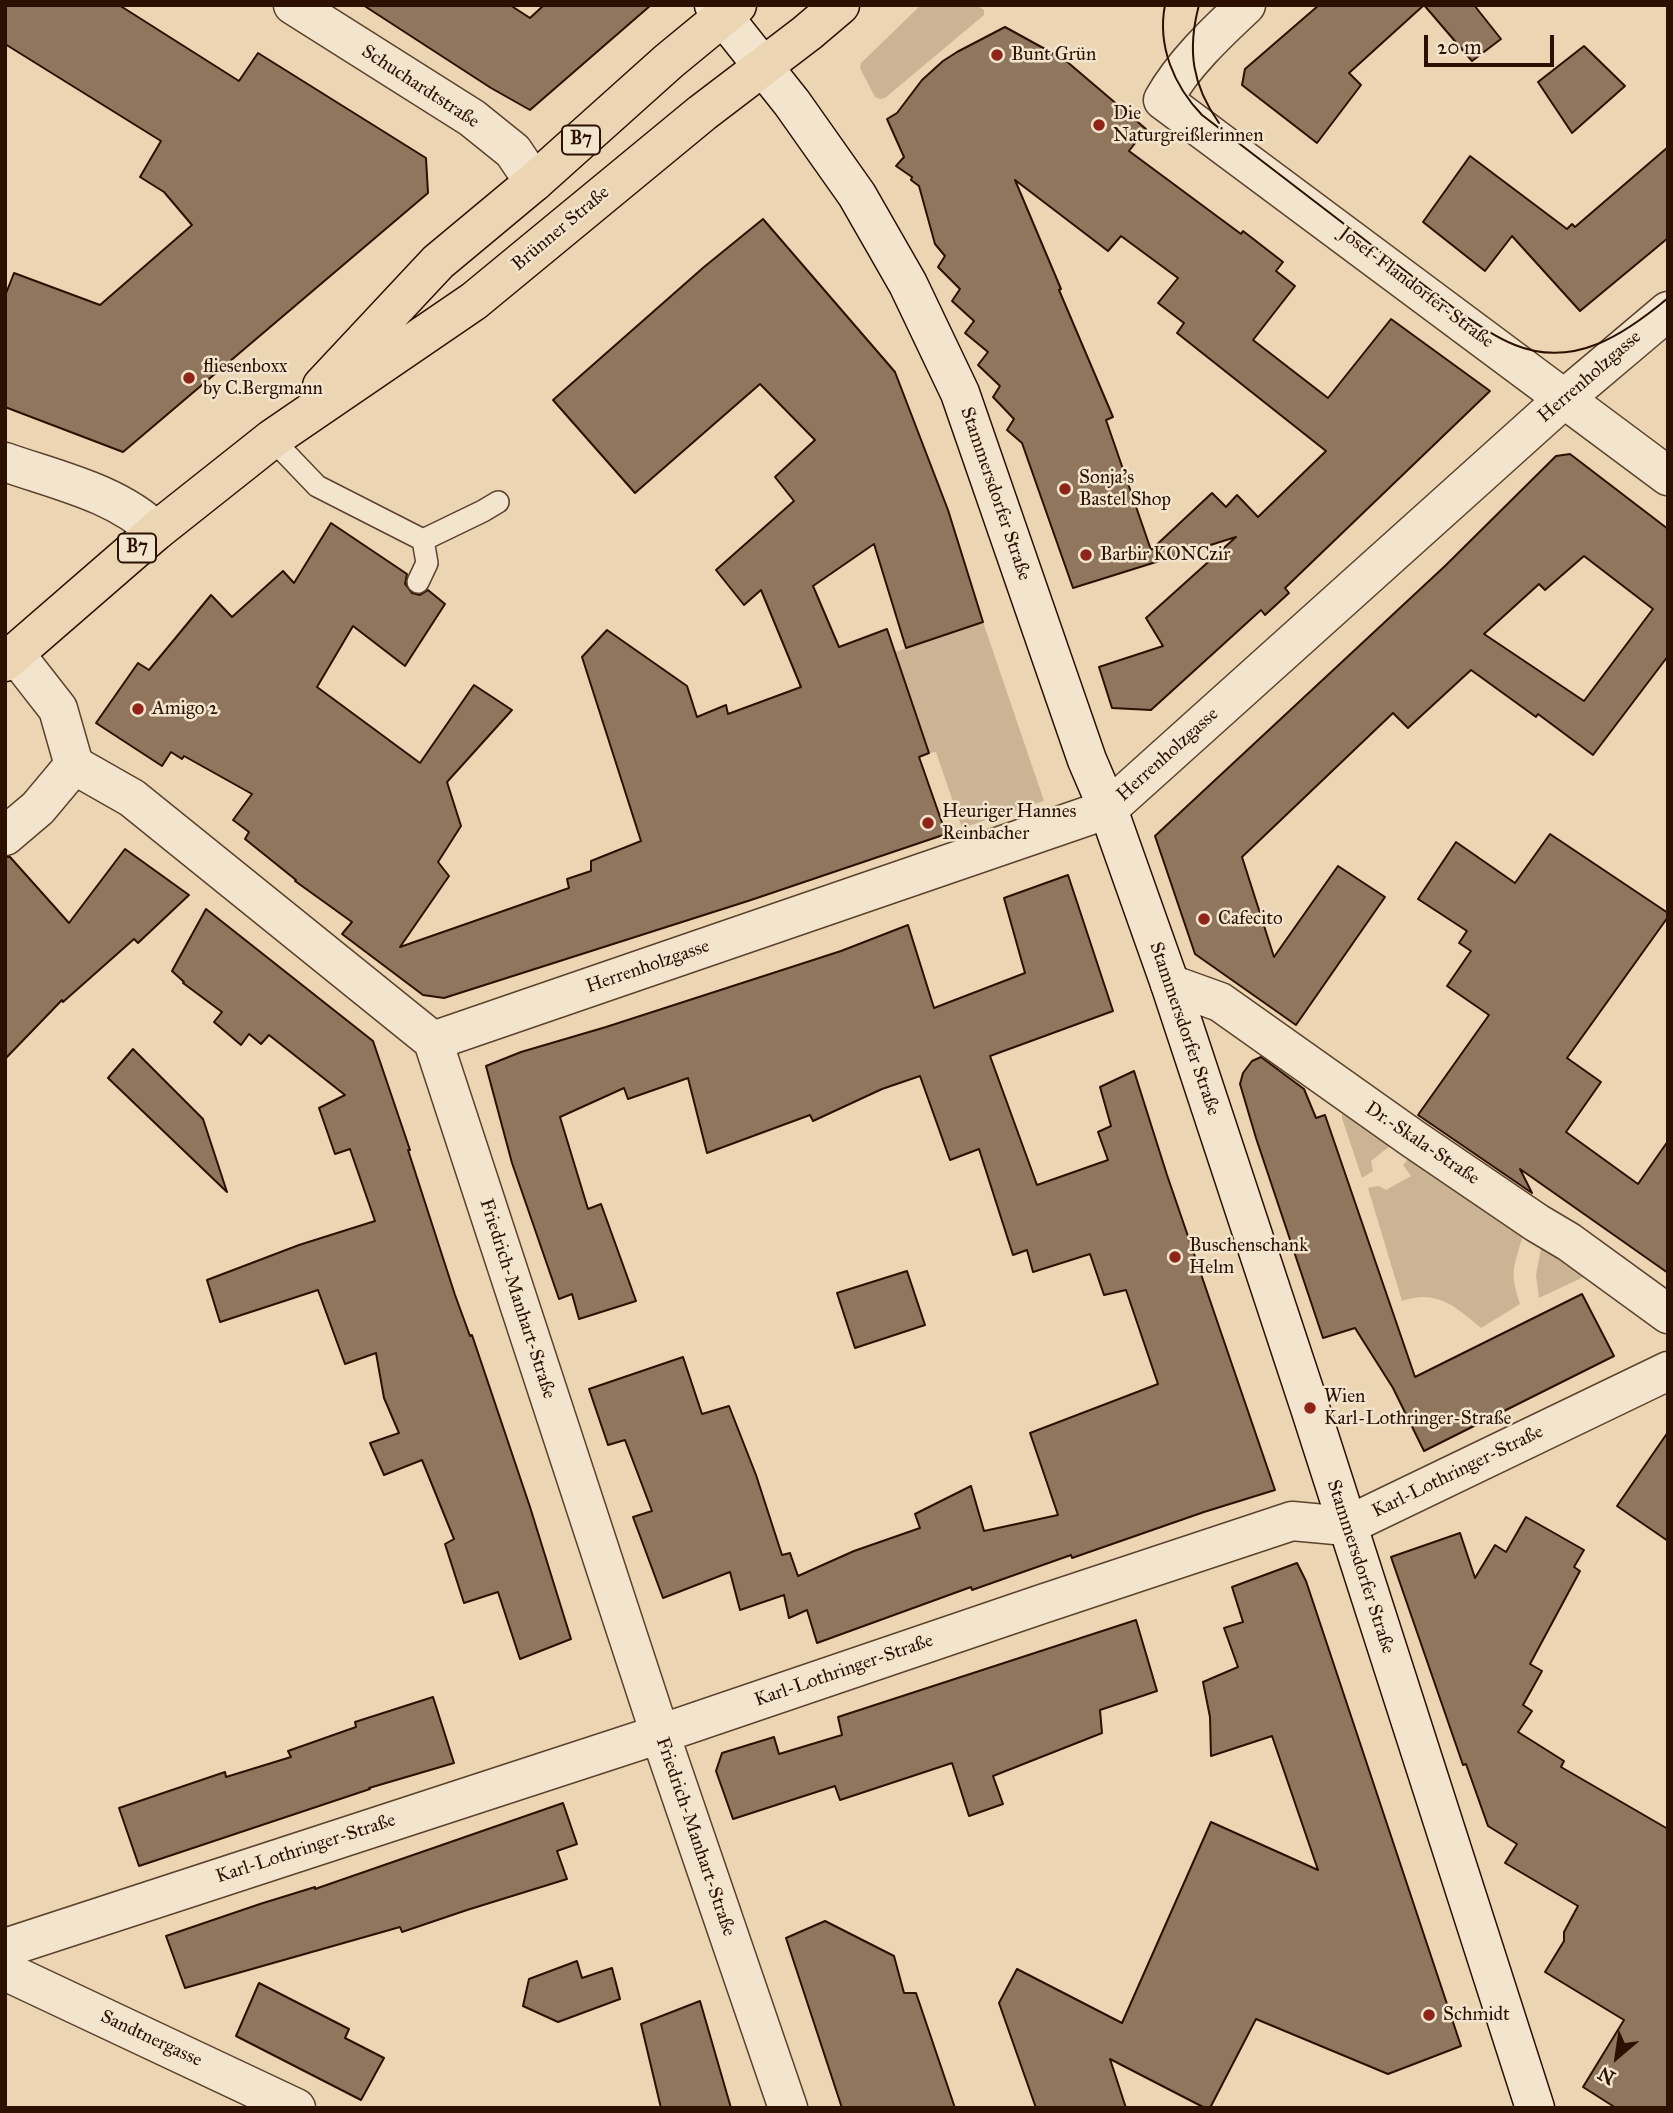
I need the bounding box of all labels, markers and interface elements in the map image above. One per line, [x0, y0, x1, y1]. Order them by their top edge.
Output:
scale bar [1428, 21, 1558, 65]
text: 20 m [1437, 34, 1482, 60]
street label: Schuchardtstraße [357, 40, 483, 134]
place label: Bunt Grün [1011, 44, 1096, 66]
marker: Bunt Grün [989, 47, 1005, 63]
place label: Die Naturgreißlerinnen [1113, 103, 1264, 147]
marker: Die Naturgreißlerinnen [1091, 117, 1107, 133]
road number: B7 [562, 125, 600, 154]
street label: Brünner Straße [508, 182, 614, 276]
street label: Josef-Flandorfer-Straße [1334, 222, 1498, 354]
street label: Herrenholzgasse [1534, 326, 1646, 428]
place label: fliesenboxx by C.Bergmann [203, 356, 323, 400]
marker: fliesenboxx by C.Bergmann [181, 370, 197, 386]
street label: Stammersdorfer Straße [955, 404, 1035, 584]
place label: Sonja's Bastel Shop [1079, 467, 1171, 511]
marker: Sonja's Bastel Shop [1057, 481, 1073, 497]
road number: B7 [118, 534, 156, 562]
place label: Barbir KONCzir [1100, 544, 1230, 566]
marker: Barbir KONCzir [1078, 547, 1094, 563]
place label: Amigo 2 [152, 698, 218, 720]
marker: Amigo 2 [130, 701, 146, 717]
street label: Herrenholzgasse [1112, 703, 1224, 807]
place label: Heuriger Hannes Reinbacher [942, 801, 1076, 845]
marker: Heuriger Hannes Reinbacher [920, 815, 936, 831]
place label: Cafecito [1218, 908, 1283, 930]
marker: Cafecito [1196, 911, 1212, 927]
street label: Herrenholzgasse [583, 935, 713, 999]
street label: Stammersdorfer Straße [1144, 939, 1224, 1119]
street label: Dr.-Skala-Straße [1361, 1097, 1483, 1191]
street label: Friedrich-Manhart-Straße [474, 1196, 560, 1402]
place label: Buschenschank Helm [1189, 1235, 1308, 1279]
marker: Buschenschank Helm [1167, 1249, 1183, 1265]
place label: Wien Karl-Lothringer-Straße [1324, 1386, 1511, 1430]
marker: Wien Karl-Lothringer-Straße [1302, 1400, 1318, 1416]
street label: Karl-Lothringer-Straße [1369, 1421, 1547, 1523]
street label: Stammersdorfer Straße [1321, 1477, 1399, 1657]
street label: Karl-Lothringer-Straße [752, 1630, 936, 1712]
street label: Friedrich-Manhart-Straße [650, 1734, 740, 1940]
street label: Karl-Lothringer-Straße [213, 1809, 399, 1889]
place label: Schmidt [1443, 2004, 1510, 2026]
street label: Sandtnergasse [97, 2006, 205, 2072]
marker: Schmidt [1421, 2007, 1437, 2023]
north arrow [1582, 2022, 1652, 2092]
text: N [1594, 2062, 1619, 2090]

